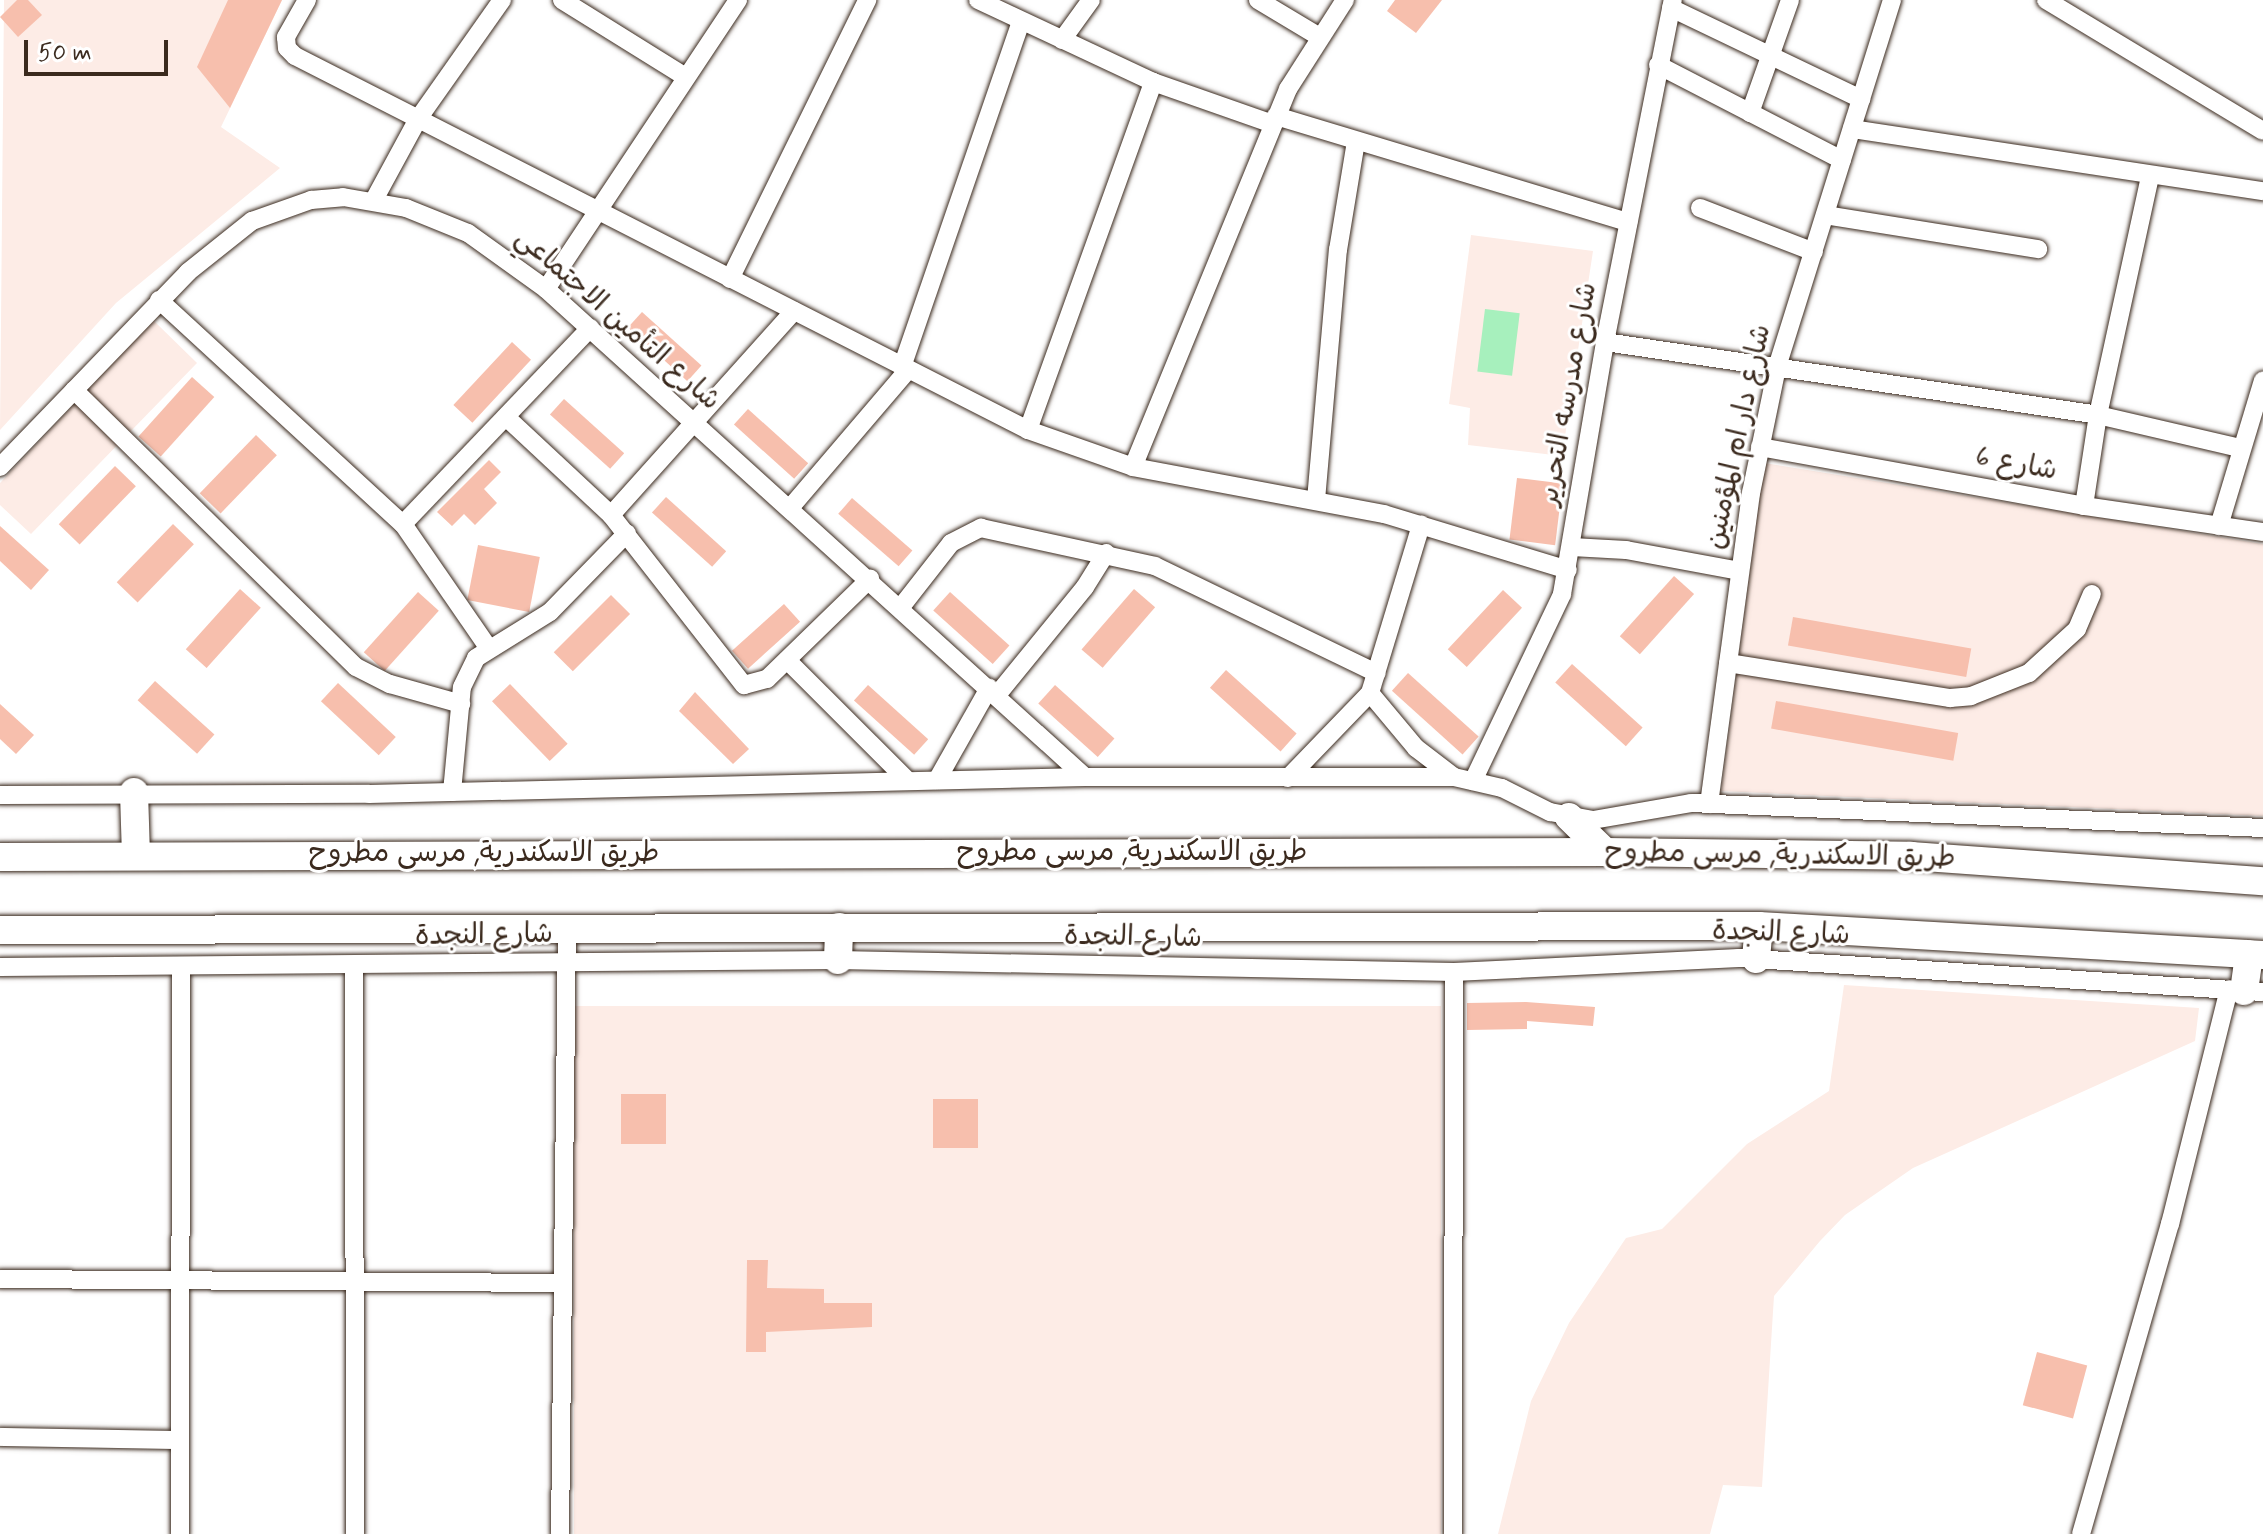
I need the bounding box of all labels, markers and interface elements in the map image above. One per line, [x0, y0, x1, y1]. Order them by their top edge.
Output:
scale bar [28, 24, 172, 74]
text: 50 m [38, 38, 92, 69]
street label: شارع التأمين الاجتماعي [508, 222, 726, 418]
street label: شارع مدرسه التحرير [1533, 280, 1605, 508]
street label: شارع دار ام المؤمنين [1699, 322, 1779, 552]
street label: شارع 6 [1972, 441, 2060, 489]
street label: طريق الاسكندرية, مرسى مطروح [957, 836, 1307, 870]
street label: طريق الاسكندرية, مرسى مطروح [1604, 836, 1956, 876]
street label: طريق الاسكندرية, مرسى مطروح [309, 837, 659, 871]
street label: شارع النجدة [1711, 915, 1851, 953]
street label: شارع النجدة [415, 918, 553, 954]
street label: شارع النجدة [1064, 920, 1202, 956]

